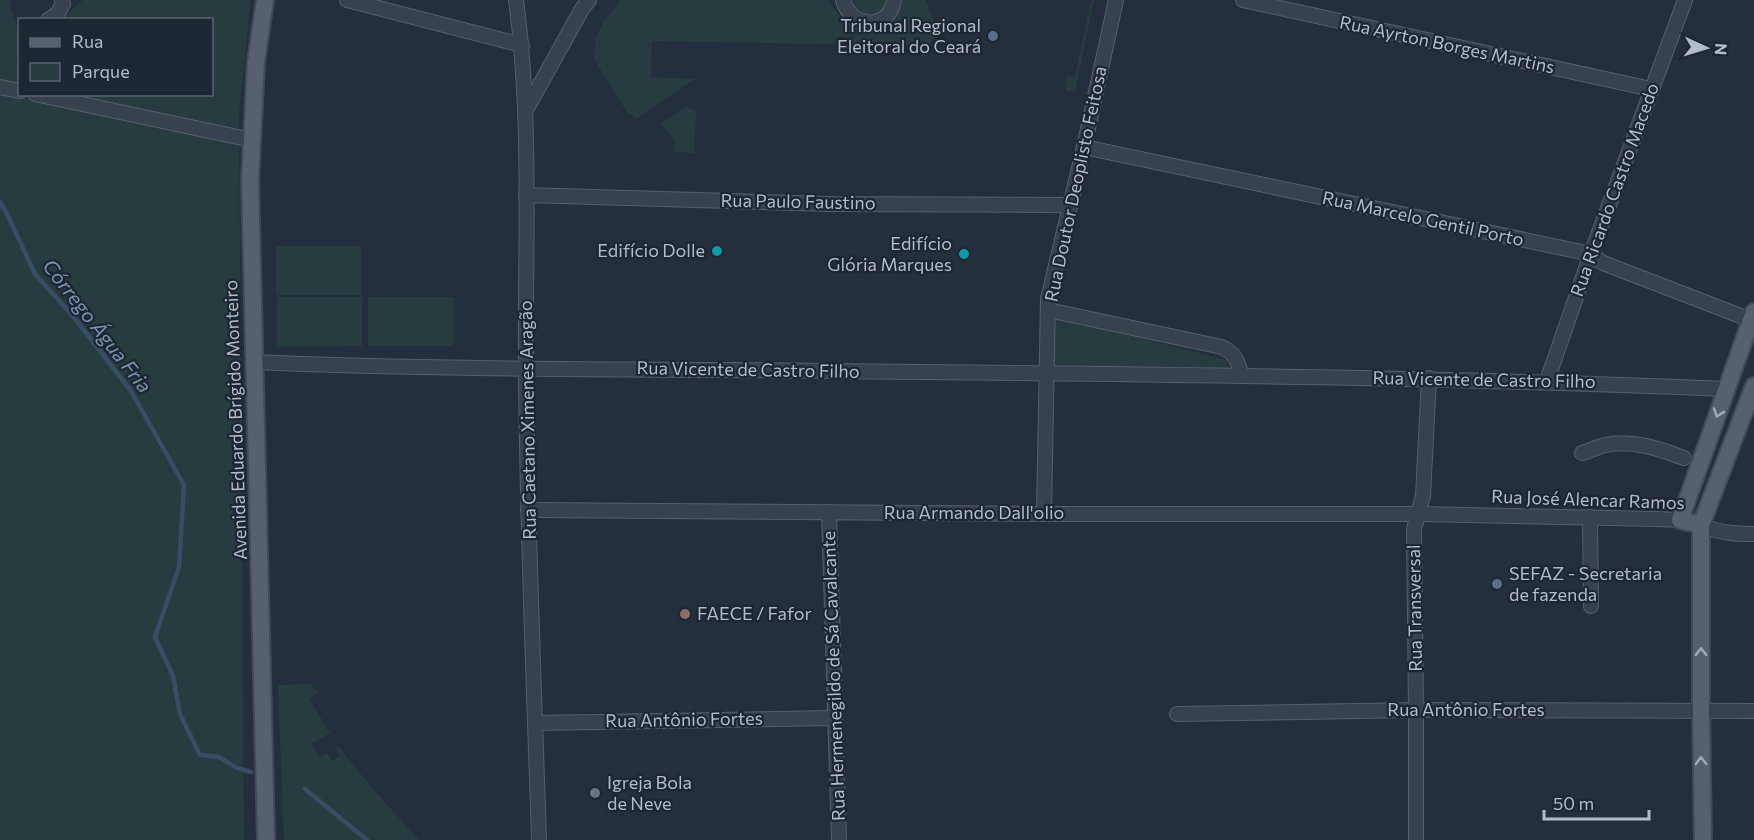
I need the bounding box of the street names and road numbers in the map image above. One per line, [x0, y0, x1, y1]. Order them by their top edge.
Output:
street label: Rua Ayrton Borges Martins [1338, 10, 1557, 78]
street label: Rua Doutor Deoplisto Feitosa [1039, 64, 1111, 303]
street label: Rua Ricardo Castro Macedo [1565, 80, 1663, 299]
street label: Rua Marcelo Gentil Porto [1320, 186, 1526, 250]
street label: Rua Paulo Faustino [720, 189, 876, 213]
street label: Avenida Eduardo Brígido Monteiro [219, 280, 251, 560]
street label: Rua Caetano Ximenes Aragão [514, 300, 540, 540]
street label: Rua Vicente de Castro Filho [636, 356, 860, 382]
street label: Rua Vicente de Castro Filho [1372, 366, 1596, 392]
street label: Rua José Alencar Ramos [1491, 485, 1685, 513]
street label: Rua Armando Dall'olio [884, 501, 1064, 523]
street label: Rua Hermenegildo de Sá Cavalcante [817, 531, 849, 821]
street label: Rua Transversal [1402, 544, 1426, 672]
street label: Rua Antônio Fortes [1387, 698, 1545, 720]
street label: Rua Antônio Fortes [605, 707, 763, 731]

